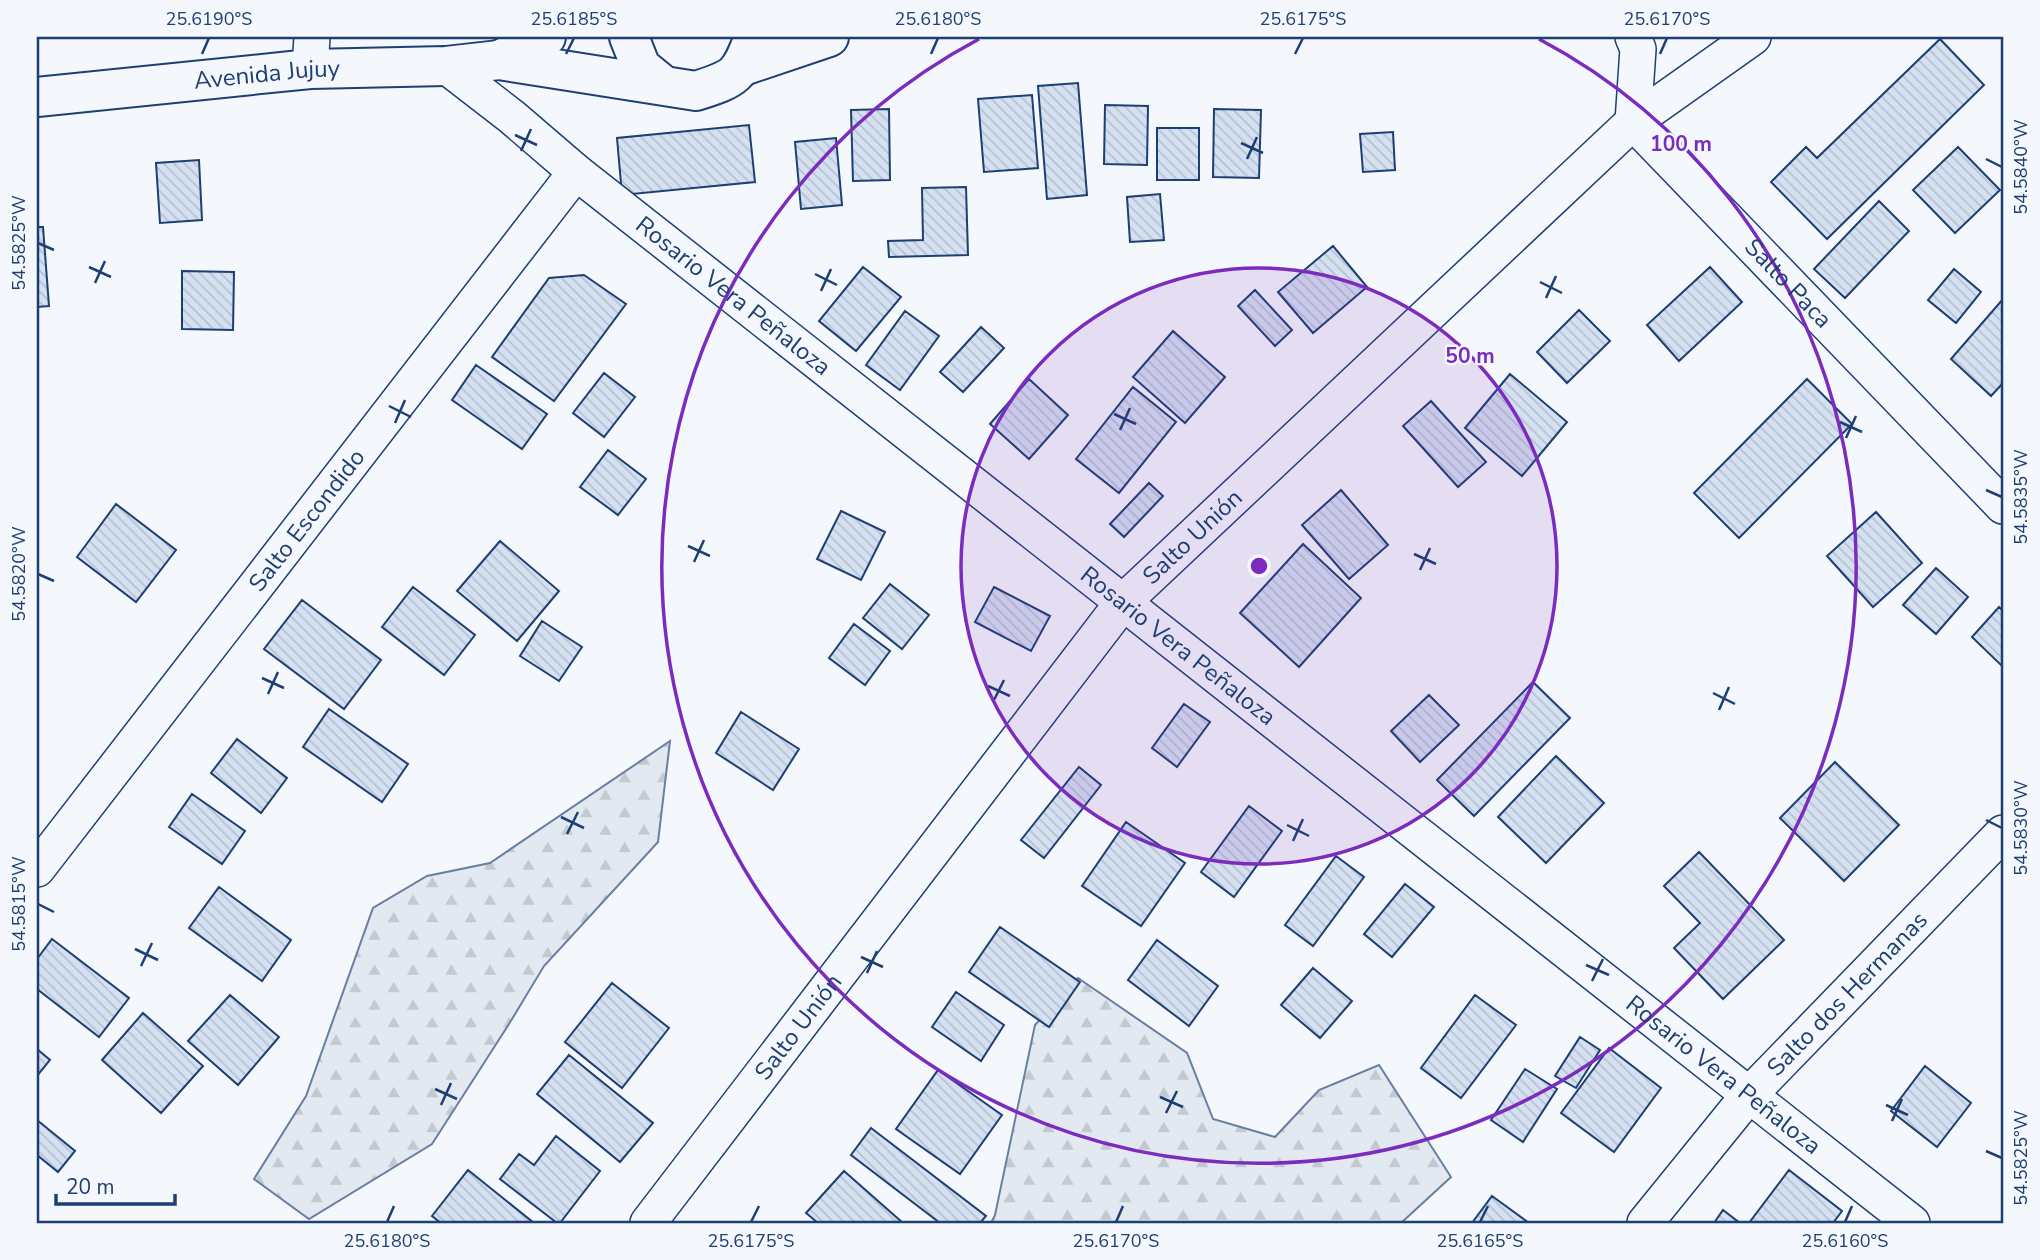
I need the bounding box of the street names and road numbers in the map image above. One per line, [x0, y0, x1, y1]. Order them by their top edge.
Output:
street label: Avenida Jujuy [192, 52, 341, 97]
street label: Rosario Vera Peñaloza [629, 209, 838, 383]
street label: Salto Paca [1737, 231, 1839, 335]
street label: Salto Escondido [241, 442, 372, 598]
street label: Salto Unión [1135, 482, 1249, 592]
street label: Rosario Vera Peñaloza [1074, 559, 1282, 733]
street label: Salto dos Hermanas [1760, 904, 1935, 1083]
street label: Salto Unión [747, 967, 849, 1087]
street label: Rosario Vera Peñaloza [1619, 988, 1828, 1162]

